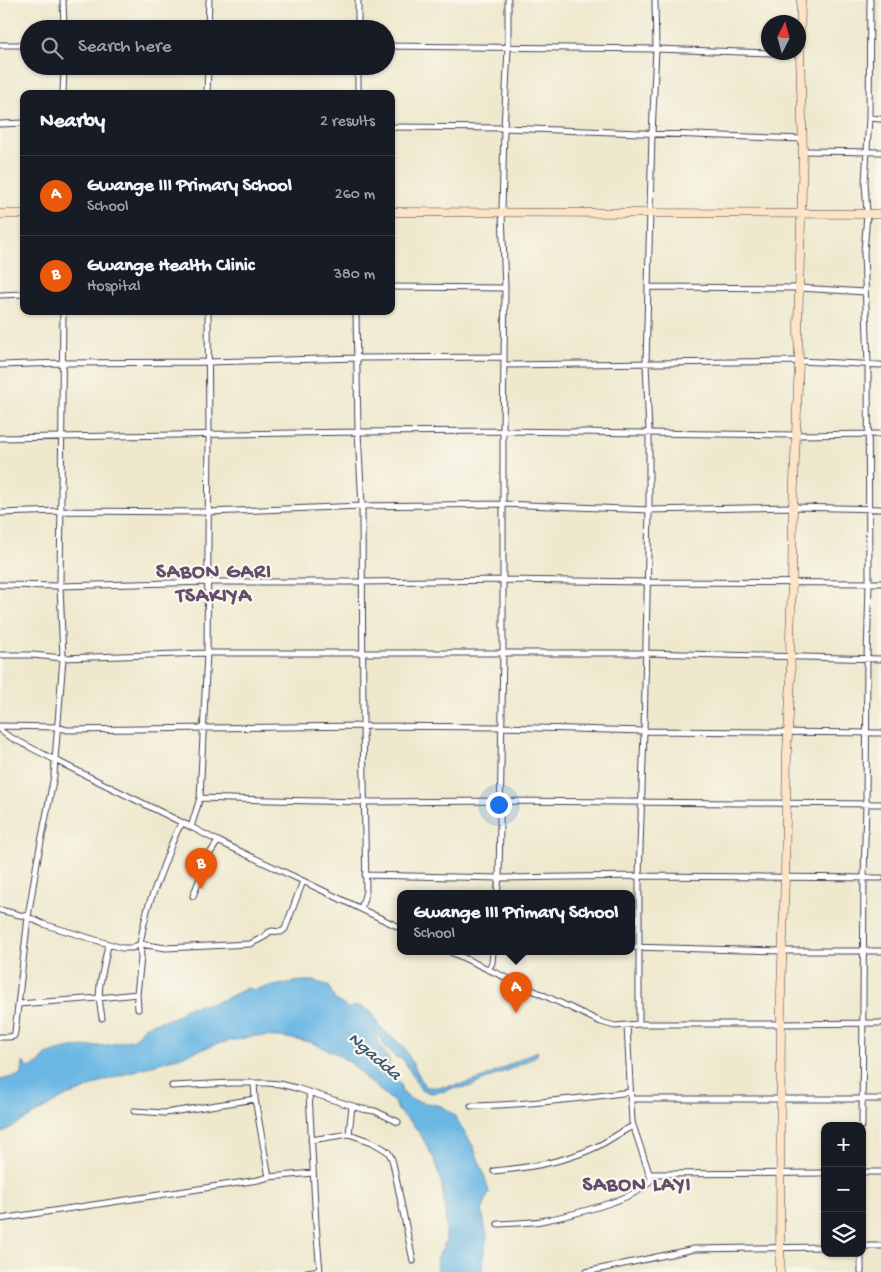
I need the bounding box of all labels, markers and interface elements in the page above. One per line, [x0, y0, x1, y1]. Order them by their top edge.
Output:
north arrow [761, 15, 806, 60]
search box [20, 20, 395, 75]
icon: search [38, 34, 66, 62]
text: Search here [78, 36, 172, 59]
text: Nearby [40, 110, 105, 135]
text: 2 results [320, 113, 375, 132]
text: Gwange III Primary School [87, 175, 292, 198]
text: A [51, 186, 61, 205]
text: 260 m [335, 186, 375, 205]
text: School [87, 198, 129, 217]
text: Gwange Health Clinic [87, 255, 254, 278]
text: B [52, 266, 60, 285]
text: 380 m [334, 266, 375, 285]
text: Hospital [87, 278, 141, 297]
district label: SABON GARI TSAKIYA [156, 561, 272, 610]
your location [486, 792, 512, 818]
pin: B [185, 848, 217, 889]
popup [397, 890, 635, 955]
text: Gwange III Primary School [414, 902, 618, 925]
text: School [414, 925, 455, 944]
pin: A [500, 972, 532, 1013]
water label: Ngadda [343, 1028, 405, 1086]
map controls [821, 1122, 866, 1257]
button: + [821, 1122, 866, 1167]
button: − [821, 1167, 866, 1212]
district label: SABON LAYI [582, 1174, 692, 1199]
button: layers [821, 1212, 866, 1257]

